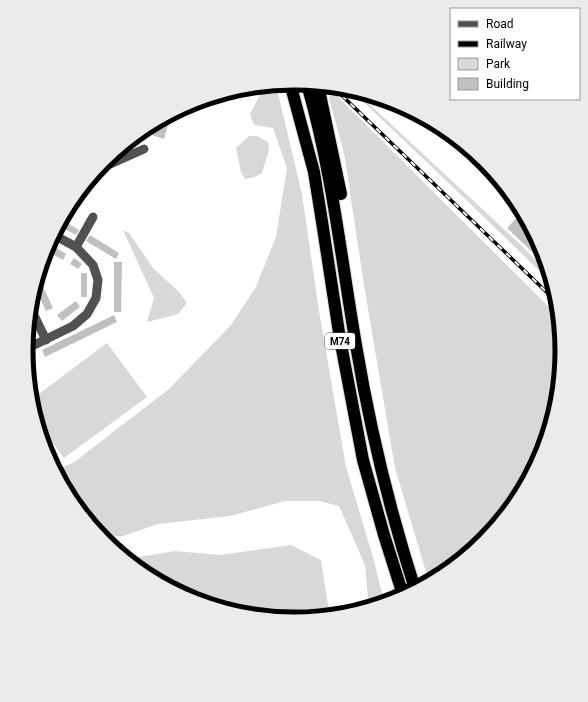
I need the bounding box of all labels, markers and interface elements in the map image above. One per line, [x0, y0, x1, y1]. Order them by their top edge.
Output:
legend [450, 8, 580, 100]
text: Road [486, 17, 514, 31]
text: Railway [486, 37, 527, 51]
text: Park [486, 57, 511, 71]
text: Building [486, 77, 529, 91]
road number: M74 [325, 333, 355, 349]

